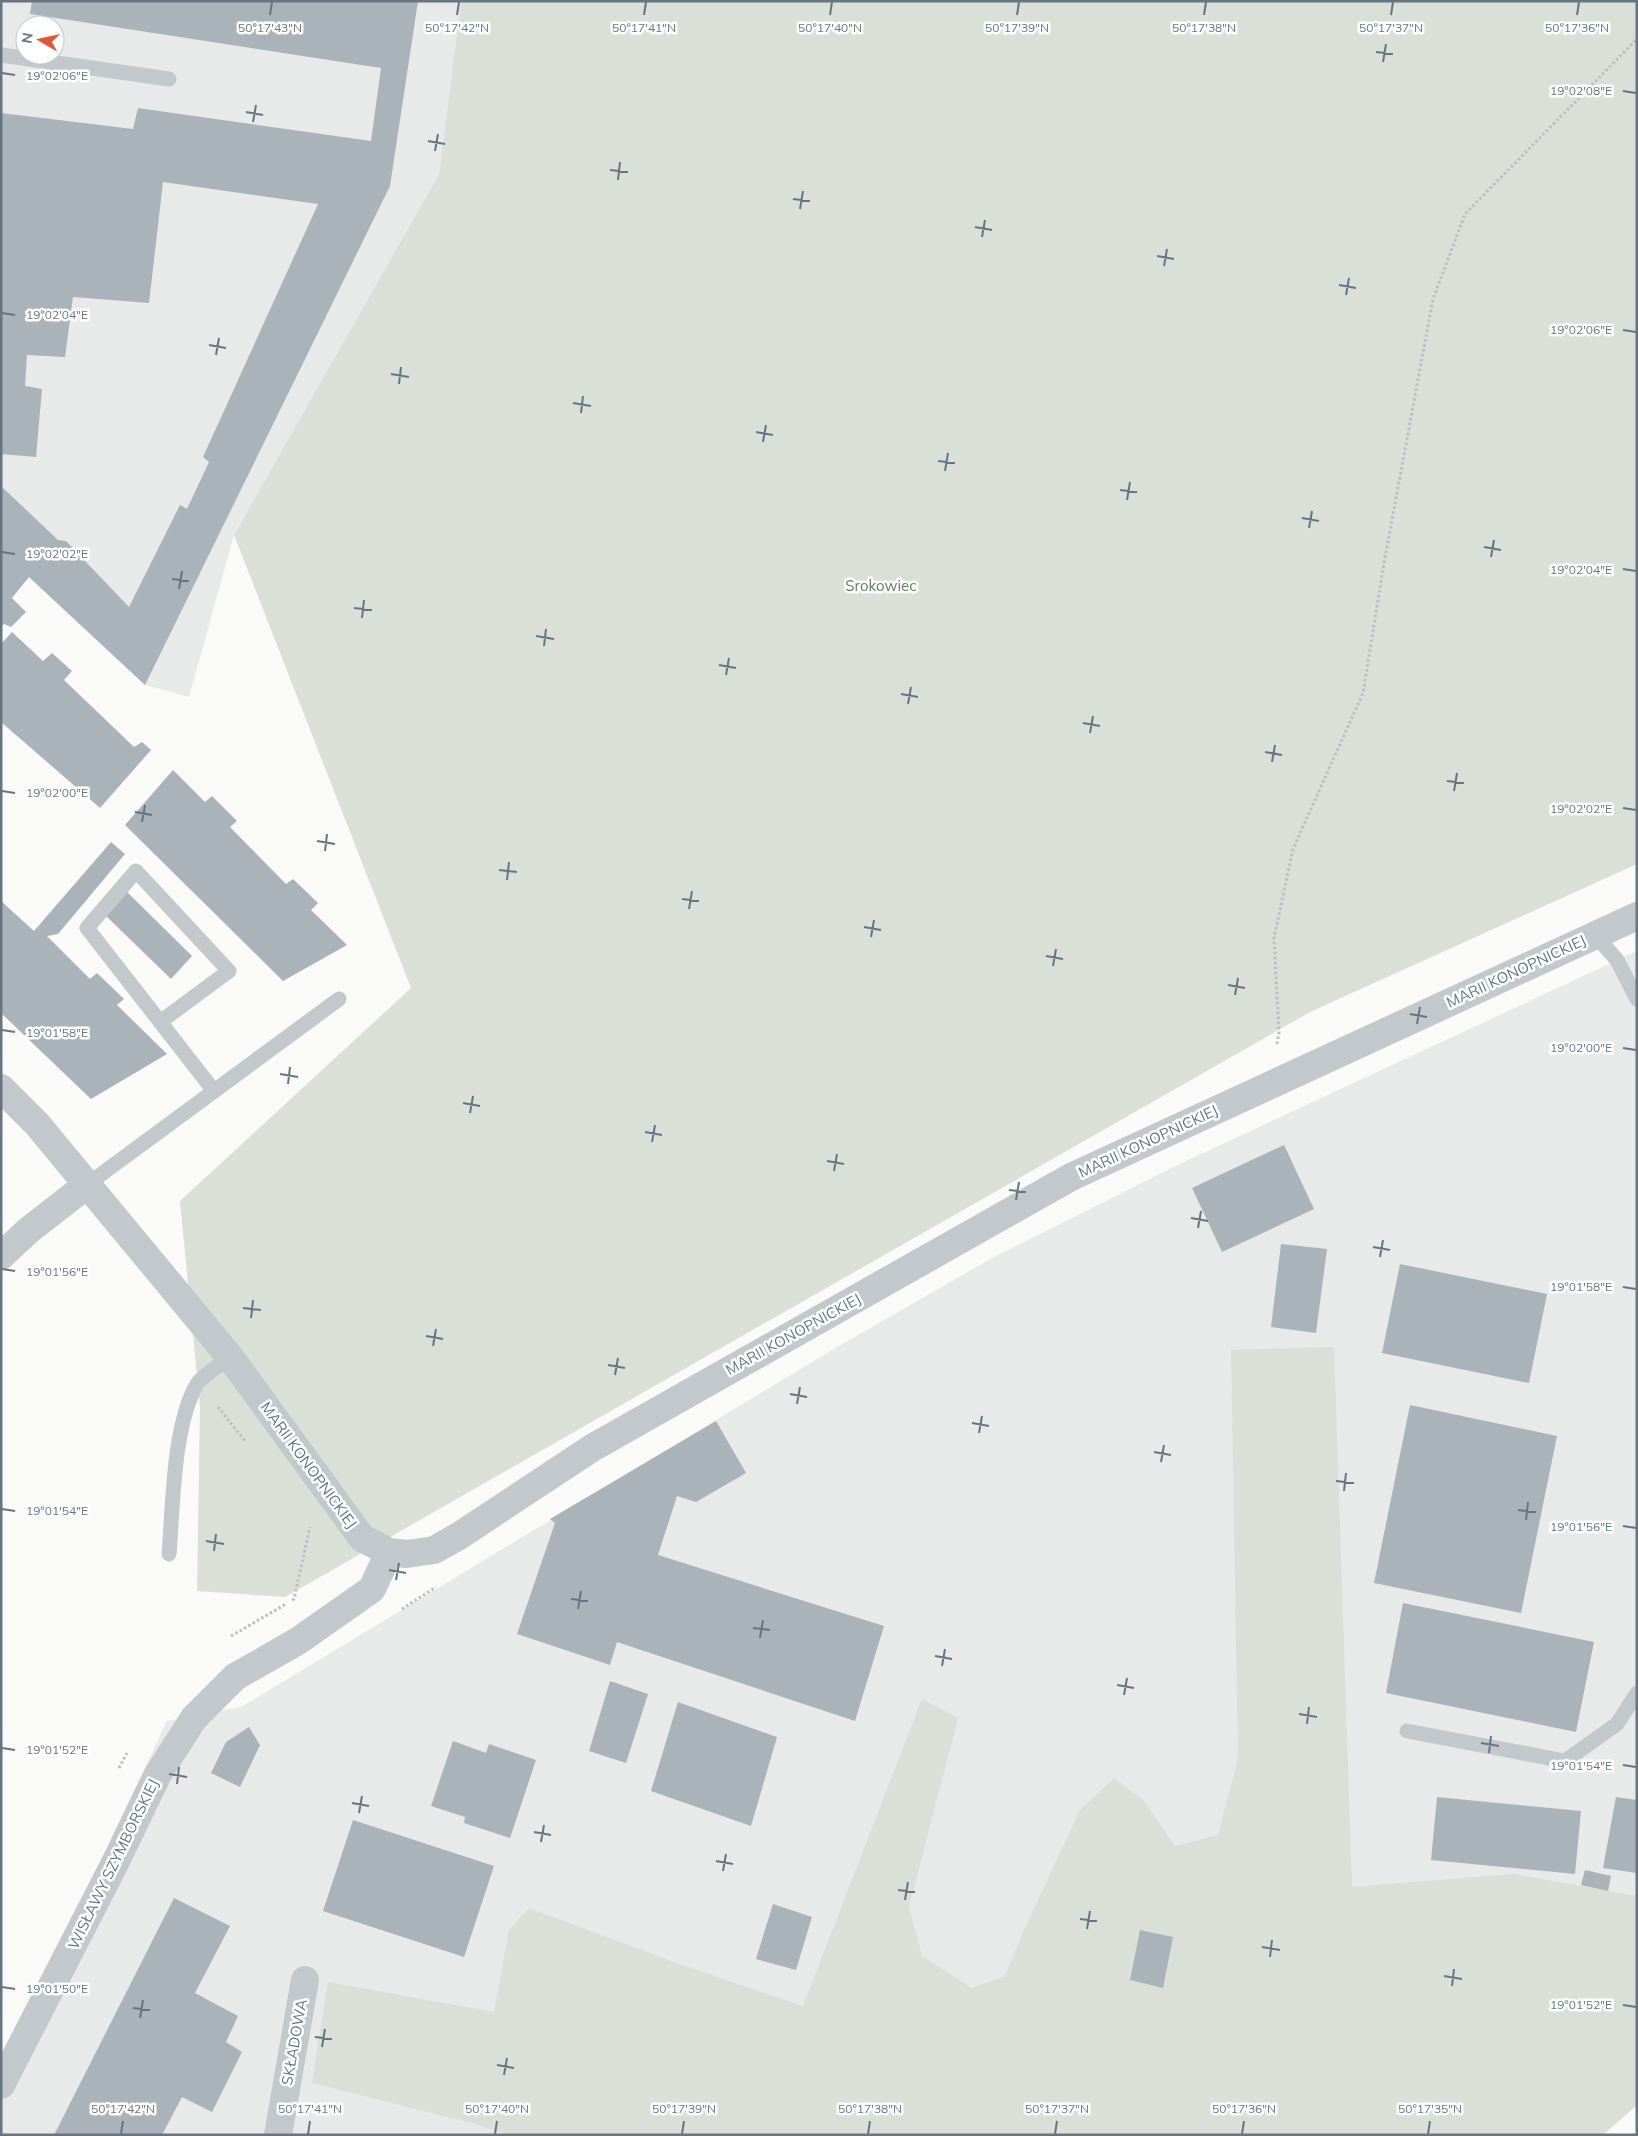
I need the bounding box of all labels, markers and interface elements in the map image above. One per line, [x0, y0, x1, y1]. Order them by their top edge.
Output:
north arrow [15, 15, 65, 65]
text: 50°17'43"N [238, 20, 302, 35]
text: 50°17'42"N [425, 20, 489, 35]
text: 50°17'41"N [612, 20, 676, 35]
text: 50°17'40"N [798, 20, 862, 35]
text: 50°17'39"N [985, 20, 1049, 35]
text: 50°17'38"N [1172, 20, 1236, 35]
text: 50°17'37"N [1359, 20, 1423, 35]
text: 50°17'36"N [1545, 20, 1609, 35]
text: N [17, 31, 37, 45]
text: 19°02'06"E [26, 68, 88, 83]
text: 19°02'08"E [1550, 83, 1612, 98]
text: 19°02'04"E [26, 307, 88, 322]
text: 19°02'06"E [1550, 322, 1612, 337]
text: 19°02'02"E [26, 546, 88, 561]
text: 19°02'04"E [1550, 562, 1612, 577]
park label: Srokowiec [845, 576, 917, 595]
text: 19°02'00"E [26, 785, 88, 800]
text: 19°02'02"E [1550, 801, 1612, 816]
street label: MARII KONOPNICKIEJ [1443, 930, 1589, 1012]
text: 19°01'58"E [26, 1025, 88, 1040]
text: 19°02'00"E [1550, 1040, 1612, 1055]
street label: MARII KONOPNICKIEJ [1075, 1100, 1221, 1182]
text: 19°01'56"E [26, 1264, 88, 1279]
text: 19°01'58"E [1550, 1279, 1612, 1294]
street label: MARII KONOPNICKIEJ [722, 1289, 864, 1379]
street label: MARII KONOPNICKIEJ [257, 1398, 361, 1532]
text: 19°01'54"E [26, 1503, 88, 1518]
text: 19°01'56"E [1550, 1519, 1612, 1534]
text: 19°01'52"E [26, 1742, 88, 1757]
text: 19°01'54"E [1550, 1758, 1612, 1773]
street label: WISŁAWY SZYMBORSKIEJ [63, 1776, 163, 1952]
text: 19°01'50"E [26, 1981, 88, 1996]
street label: SKŁADOWA [277, 1997, 311, 2087]
text: 19°01'52"E [1550, 1997, 1612, 2012]
text: 50°17'42"N [91, 2101, 155, 2116]
text: 50°17'41"N [278, 2101, 342, 2116]
text: 50°17'40"N [465, 2101, 529, 2116]
text: 50°17'39"N [652, 2101, 716, 2116]
text: 50°17'38"N [838, 2101, 902, 2116]
text: 50°17'37"N [1025, 2101, 1089, 2116]
text: 50°17'36"N [1212, 2101, 1276, 2116]
text: 50°17'35"N [1398, 2101, 1462, 2116]

